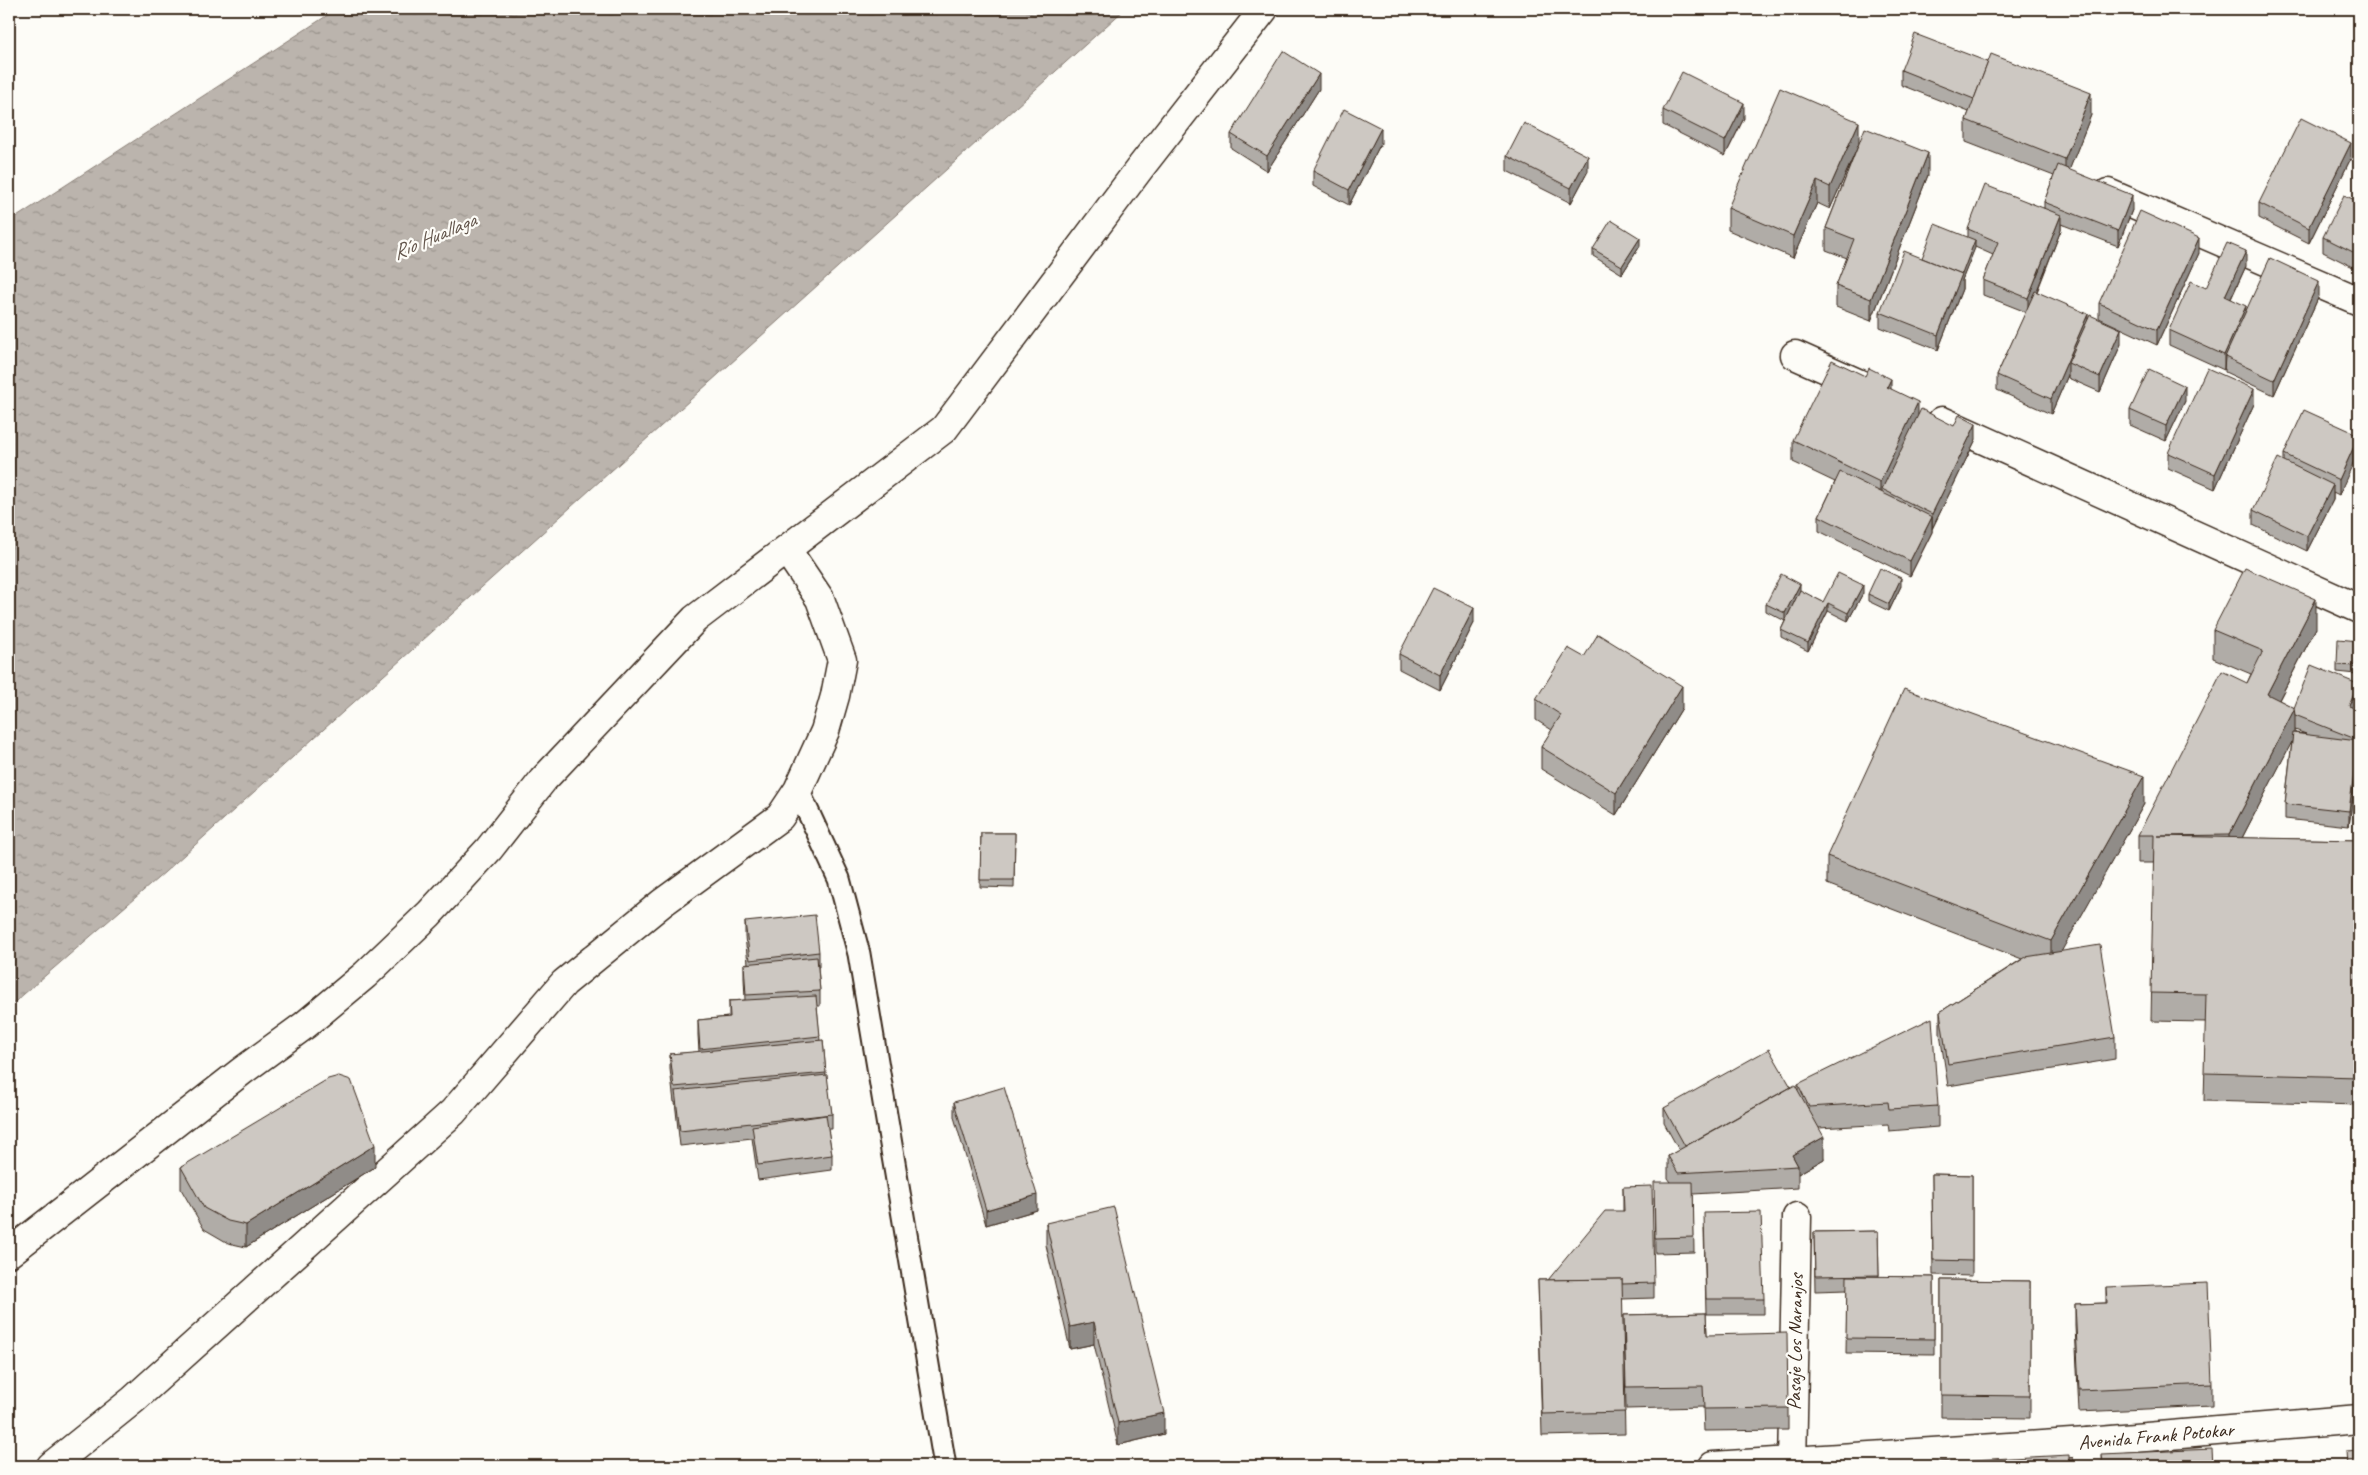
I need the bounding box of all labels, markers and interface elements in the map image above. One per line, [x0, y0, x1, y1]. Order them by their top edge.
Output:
water label: Río Huallaga [388, 206, 482, 265]
street label: Pasaje Los Naranjos [1781, 1271, 1809, 1410]
street label: Avenida Frank Potokar [2077, 1417, 2236, 1455]

